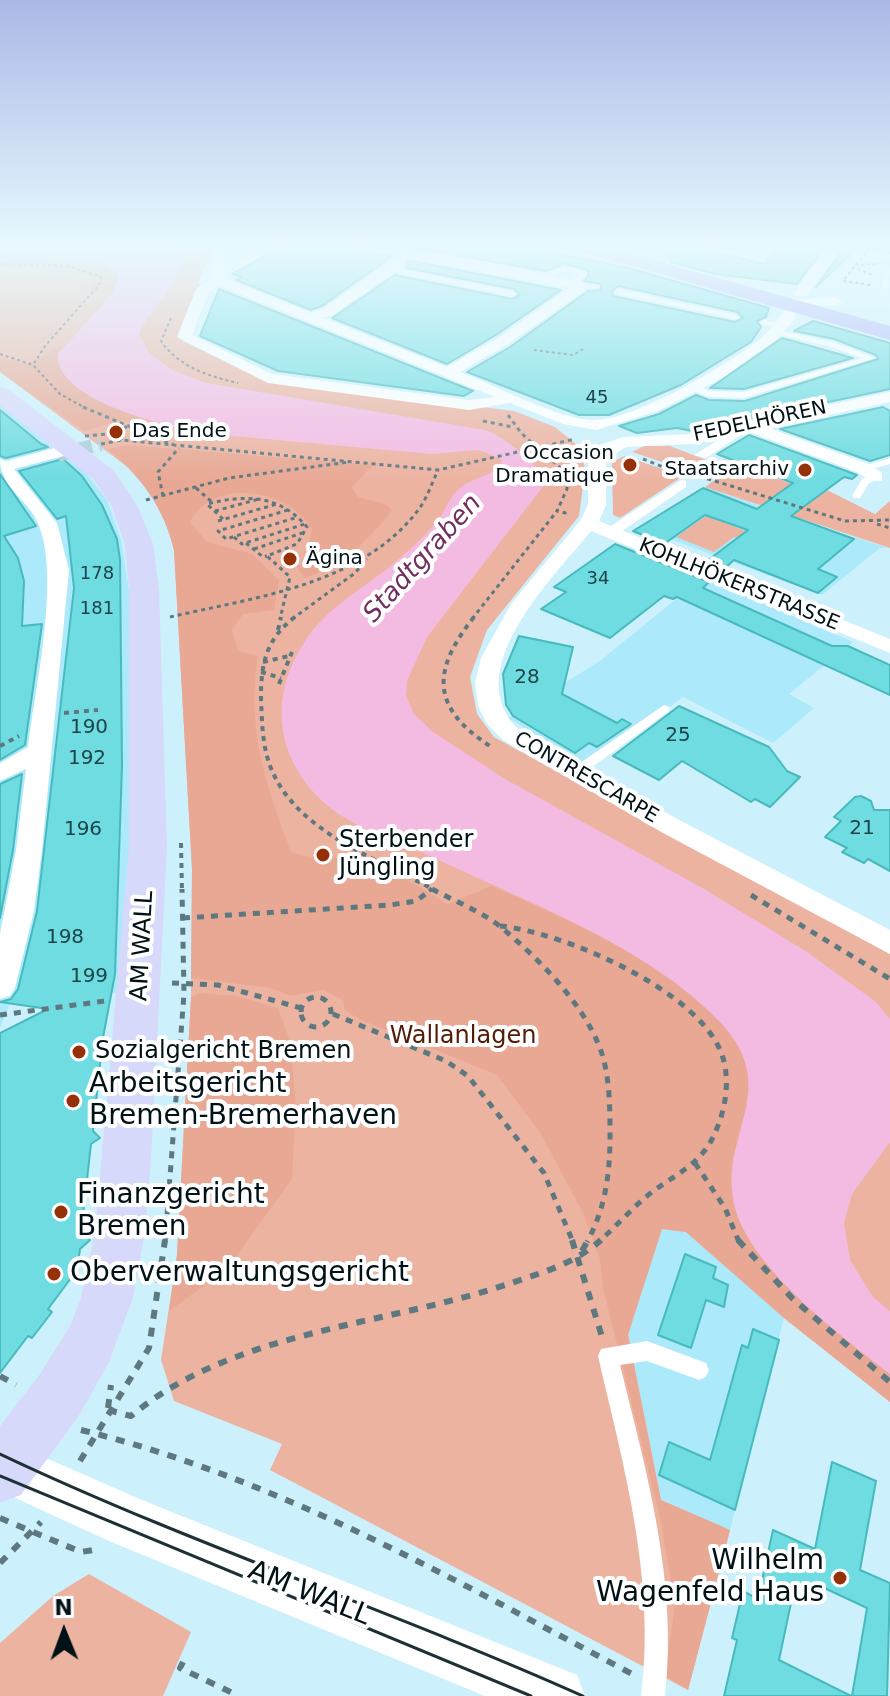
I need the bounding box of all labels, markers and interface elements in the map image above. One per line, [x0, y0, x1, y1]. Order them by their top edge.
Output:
house number: 45 [586, 387, 608, 409]
street label: FEDELHÖREN [691, 396, 829, 448]
place label: Das Ende [132, 420, 227, 444]
marker: Das Ende [107, 423, 125, 441]
place label: Occasion Dramatique [495, 442, 614, 489]
marker: Occasion Dramatique [621, 456, 639, 474]
place label: Staatsarchiv [665, 458, 789, 482]
marker: Staatsarchiv [796, 461, 814, 479]
water label: Stadtgraben [357, 489, 489, 629]
street label: KOHLHÖKERSTRASSE [635, 534, 843, 636]
place label: Ägina [306, 547, 363, 571]
marker: Ägina [281, 550, 299, 568]
house number: 178 [80, 563, 114, 585]
house number: 34 [587, 568, 609, 590]
house number: 181 [80, 598, 114, 620]
house number: 28 [514, 666, 540, 690]
house number: 190 [70, 716, 108, 740]
house number: 25 [665, 724, 691, 748]
street label: CONTRESCARPE [510, 727, 662, 829]
house number: 192 [68, 747, 106, 771]
house number: 21 [849, 817, 875, 841]
house number: 196 [64, 818, 102, 842]
place label: Sterbender Jüngling [339, 827, 473, 883]
marker: Sterbender Jüngling [314, 846, 332, 864]
street label: AM WALL [126, 890, 160, 1002]
house number: 198 [46, 926, 84, 950]
house number: 199 [70, 965, 108, 989]
park label: Wallanlagen [390, 1023, 536, 1051]
place label: Sozialgericht Bremen [95, 1038, 351, 1066]
marker: Sozialgericht Bremen [70, 1043, 88, 1061]
place label: Arbeitsgericht Bremen-Bremerhaven [89, 1068, 397, 1134]
marker: Arbeitsgericht Bremen-Bremerhaven [64, 1092, 82, 1110]
place label: Finanzgericht Bremen [77, 1179, 265, 1245]
marker: Finanzgericht Bremen [52, 1203, 70, 1221]
place label: Oberverwaltungsgericht [70, 1257, 409, 1291]
marker: Oberverwaltungsgericht [45, 1265, 63, 1283]
place label: Wilhelm Wagenfeld Haus [596, 1545, 824, 1611]
street label: AM WALL [243, 1554, 375, 1634]
marker: Wilhelm Wagenfeld Haus [831, 1569, 849, 1587]
north arrow [24, 1592, 104, 1672]
text: N [54, 1595, 73, 1620]

